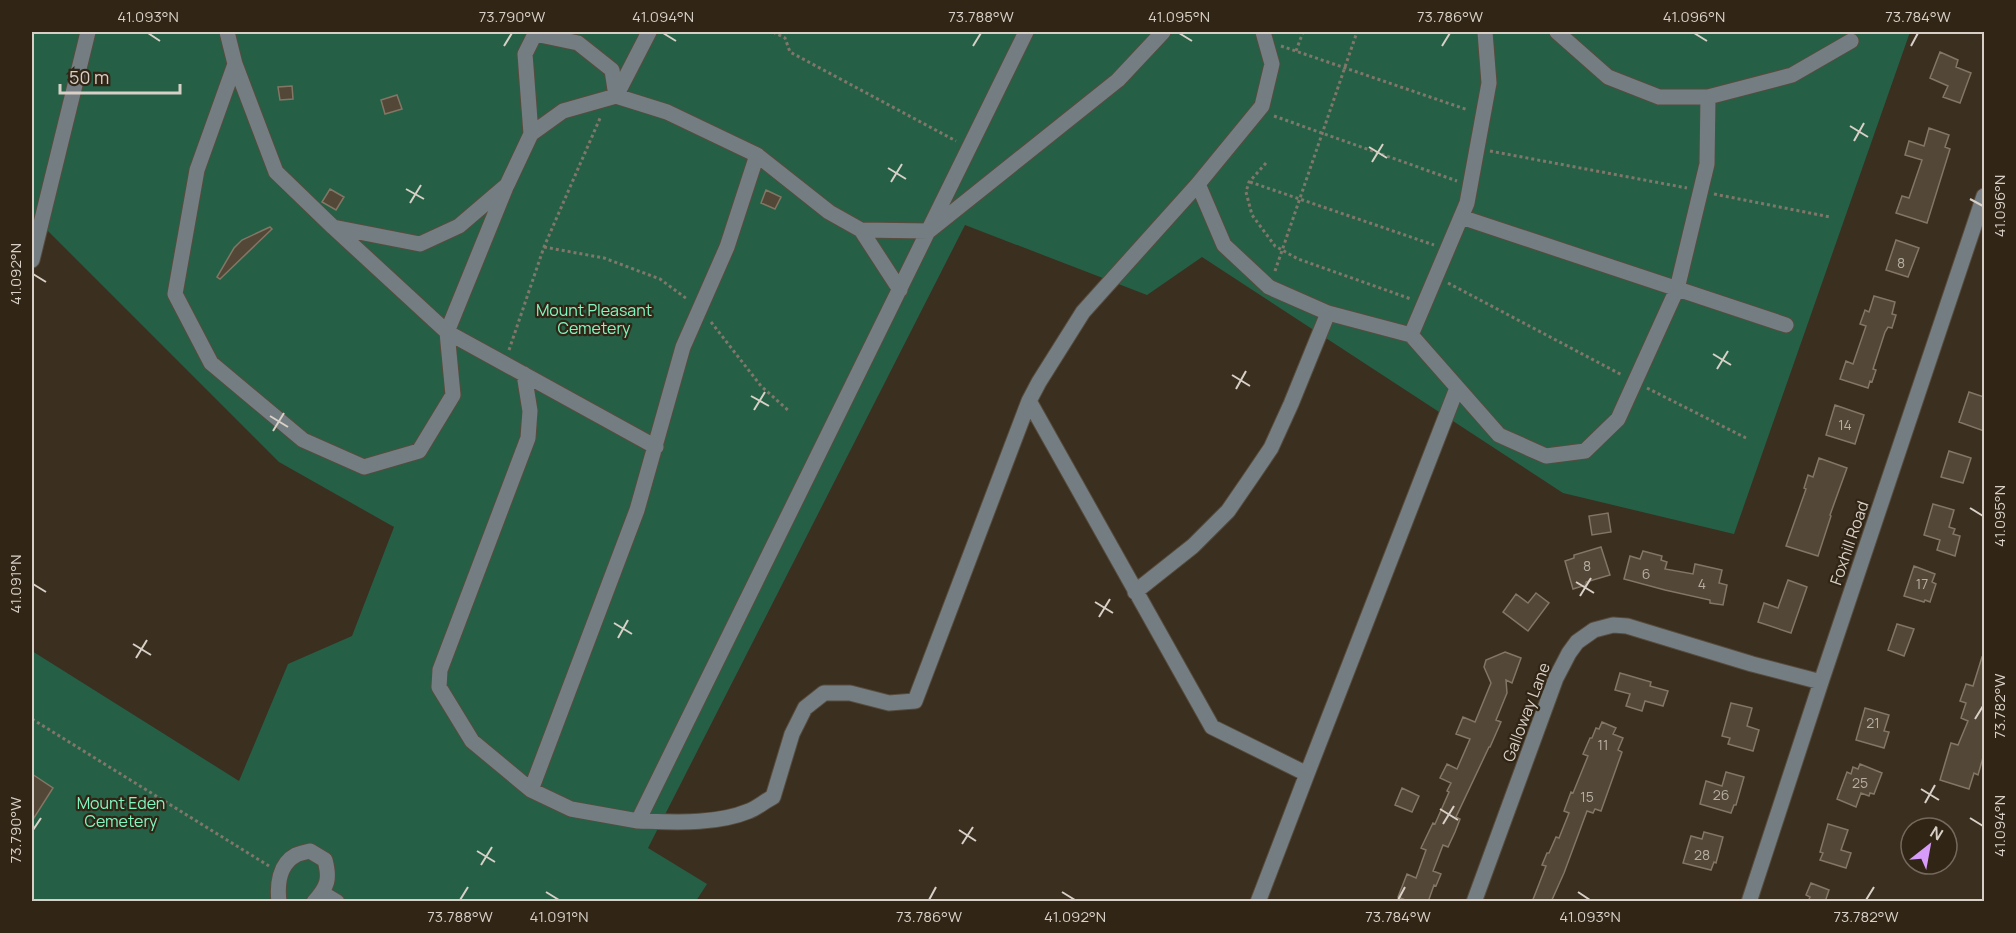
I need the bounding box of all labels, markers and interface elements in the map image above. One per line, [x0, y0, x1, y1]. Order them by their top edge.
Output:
text: 41.093°N [117, 6, 179, 27]
text: 73.790°W [479, 6, 545, 27]
text: 41.094°N [632, 6, 694, 27]
text: 73.788°W [948, 6, 1014, 27]
text: 41.095°N [1148, 6, 1210, 27]
text: 73.786°W [1417, 6, 1483, 27]
text: 41.096°N [1663, 6, 1725, 27]
text: 73.784°W [1885, 6, 1951, 27]
scale bar [60, 57, 180, 95]
text: 50 m [69, 65, 109, 89]
text: 41.096°N [1989, 175, 2010, 237]
text: 41.092°N [5, 243, 26, 305]
house number: 8 [1897, 253, 1905, 272]
park label: Mount Pleasant Cemetery [536, 299, 652, 339]
house number: 14 [1838, 415, 1852, 434]
text: 41.095°N [1989, 485, 2010, 547]
street label: Foxhill Road [1824, 498, 1874, 588]
text: 41.091°N [5, 554, 26, 614]
house number: 8 [1583, 556, 1591, 575]
house number: 6 [1642, 564, 1650, 583]
house number: 4 [1698, 574, 1706, 593]
house number: 17 [1916, 574, 1928, 593]
street label: Galloway Lane [1497, 659, 1555, 765]
text: 73.782°W [1989, 673, 2010, 739]
house number: 21 [1866, 713, 1880, 732]
house number: 11 [1598, 735, 1608, 754]
house number: 25 [1852, 773, 1868, 792]
house number: 26 [1713, 785, 1729, 804]
house number: 15 [1580, 787, 1594, 806]
park label: Mount Eden Cemetery [77, 792, 165, 832]
text: 41.094°N [1989, 795, 2010, 857]
text: 73.790°W [5, 797, 26, 863]
north arrow [1899, 816, 1959, 876]
text: N [1926, 821, 1947, 846]
house number: 28 [1694, 845, 1710, 864]
text: 73.788°W [427, 906, 493, 927]
text: 41.091°N [529, 906, 589, 927]
text: 73.786°W [896, 906, 962, 927]
text: 41.092°N [1044, 906, 1106, 927]
text: 73.784°W [1365, 906, 1431, 927]
text: 41.093°N [1559, 906, 1621, 927]
text: 73.782°W [1833, 906, 1899, 927]

